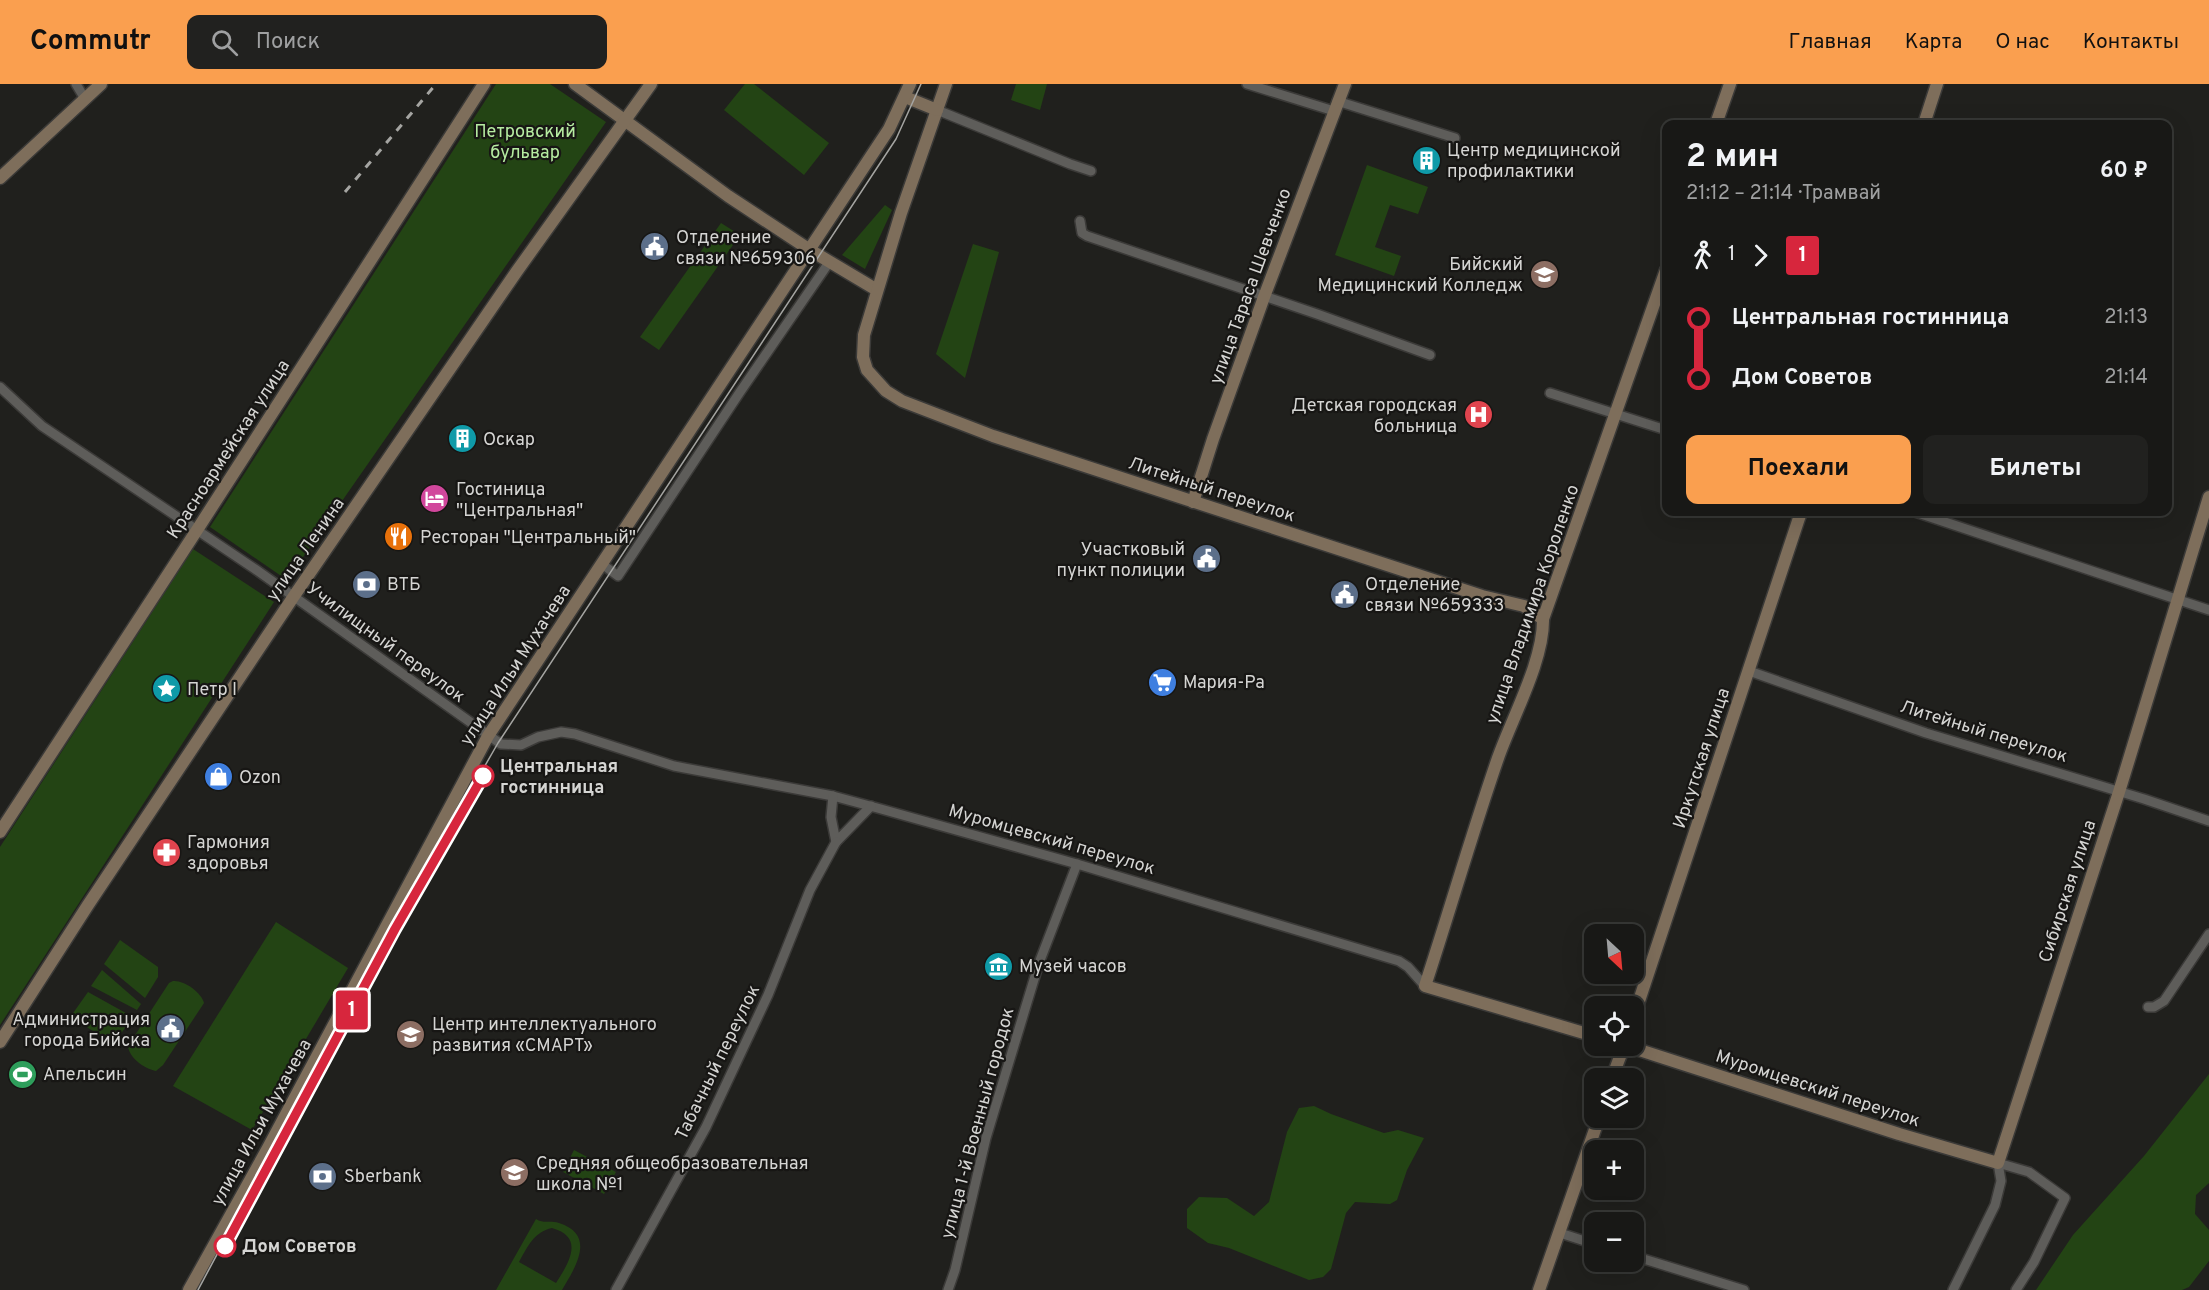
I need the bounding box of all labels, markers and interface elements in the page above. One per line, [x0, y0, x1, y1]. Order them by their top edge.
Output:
search box [187, 15, 607, 69]
text: Commutr [30, 24, 151, 60]
icon: search [208, 26, 241, 59]
text: Поиск [256, 29, 320, 56]
text: Главная [1788, 29, 1872, 56]
text: Карта [1905, 29, 1962, 56]
text: О нас [1995, 29, 2050, 56]
text: Контакты [2083, 29, 2179, 56]
park label: Петровский бульвар [474, 121, 576, 165]
text: 2 мин [1686, 137, 1779, 179]
place label: Центр медицинской профилактики [1447, 140, 1621, 184]
building icon: Центр медицинской профилактики [1410, 144, 1442, 176]
text: 60 ₽ [2100, 158, 2148, 185]
text: 21:12 – 21:14 · Трамвай [1686, 181, 1881, 207]
street label: улица Тараса Шевченко [1205, 185, 1298, 388]
place label: Отделение связи №659306 [676, 227, 816, 271]
public building icon: Отделение связи №659306 [639, 231, 671, 263]
icon: walk [1686, 239, 1719, 272]
icon: forward [1744, 239, 1777, 272]
text: 1 [1728, 242, 1735, 268]
text: 1 [1798, 242, 1807, 269]
place label: Бийский Медицинский Колледж [1318, 254, 1523, 298]
school or university icon: Бийский Медицинский Колледж [1528, 258, 1560, 290]
text: Центральная гостинница [1732, 305, 2009, 332]
text: 21:13 [2104, 305, 2148, 331]
street label: Красноармейская улица [163, 356, 296, 544]
text: Дом Советов [1732, 365, 1872, 392]
text: 21:14 [2104, 365, 2148, 391]
place label: Детская городская больница [1291, 395, 1457, 439]
hospital icon: Детская городская больница [1462, 399, 1494, 431]
building icon: Оскар [446, 423, 478, 455]
place label: Оскар [483, 429, 535, 452]
button: Поехали [1686, 435, 1911, 504]
button: Билеты [1923, 435, 2148, 504]
street label: Литейный переулок [1125, 453, 1298, 528]
place label: Гостиница "Центральная" [456, 479, 583, 523]
street label: улица Владимира Короленко [1482, 482, 1585, 727]
hotel icon: Гостиница "Центральная" [419, 483, 451, 515]
street label: улица Ленина [262, 494, 350, 606]
restaurant icon: Ресторан "Центральный" [383, 521, 415, 553]
place label: Ресторан "Центральный" [420, 527, 636, 550]
place label: Участковый пункт полиции [1057, 539, 1185, 583]
public building icon: Участковый пункт полиции [1190, 543, 1222, 575]
bank icon: ВТБ [350, 568, 382, 600]
place label: ВТБ [387, 574, 421, 597]
place label: Отделение связи №659333 [1365, 574, 1504, 618]
street label: Училищный переулок [301, 578, 469, 709]
public building icon: Отделение связи №659333 [1328, 578, 1360, 610]
street label: улица Ильи Мухачева [456, 581, 577, 750]
supermarket icon: Мария-Ра [1146, 666, 1178, 698]
place label: Мария-Ра [1183, 672, 1265, 695]
place icon: Петр I [150, 673, 182, 705]
place label: Петр I [187, 679, 237, 702]
street label: Иркутская улица [1669, 685, 1736, 832]
street label: Литейный переулок [1897, 696, 2070, 769]
place label: Центральная гостинница [500, 756, 618, 800]
shop icon: Ozon [202, 761, 234, 793]
marker: Центральная гостинница [472, 765, 494, 787]
place label: Ozon [239, 767, 281, 790]
street label: Муромцевский переулок [946, 800, 1158, 881]
street label: Сибирская улица [2035, 817, 2102, 966]
place label: Гармония здоровья [187, 832, 270, 876]
pharmacy icon: Гармония здоровья [150, 836, 182, 868]
north arrow [1584, 924, 1644, 984]
map controls [1584, 924, 1644, 1272]
museum icon: Музей часов [982, 950, 1014, 982]
place label: Музей часов [1019, 956, 1127, 979]
street label: Табачный переулок [671, 981, 766, 1144]
line badge: 1 [332, 990, 372, 1030]
button: locate [1584, 996, 1644, 1056]
text: 1 [348, 997, 356, 1024]
street label: улица 1-й Военный городок [936, 1005, 1020, 1242]
place label: Администрация города Бийска [12, 1009, 150, 1053]
public building icon: Администрация города Бийска [155, 1013, 187, 1045]
place label: Центр интеллектуального развития «СМАРТ» [432, 1014, 657, 1058]
school or university icon: Центр интеллектуального развития «СМАРТ» [395, 1018, 427, 1050]
street label: улица Ильи Мухачева [207, 1035, 318, 1210]
street label: Муромцевский переулок [1712, 1045, 1923, 1133]
sports icon: Апельсин [6, 1058, 38, 1090]
place label: Апельсин [43, 1064, 127, 1087]
button: layers [1584, 1068, 1644, 1128]
button: + [1584, 1140, 1644, 1200]
place label: Средняя общеобразовательная школа №1 [536, 1153, 809, 1197]
school or university icon: Средняя общеобразовательная школа №1 [499, 1157, 531, 1189]
bank icon: Sberbank [307, 1160, 339, 1192]
place label: Sberbank [344, 1166, 422, 1189]
button: − [1584, 1212, 1644, 1272]
marker: Дом Советов [214, 1235, 236, 1257]
place label: Дом Советов [242, 1236, 357, 1259]

